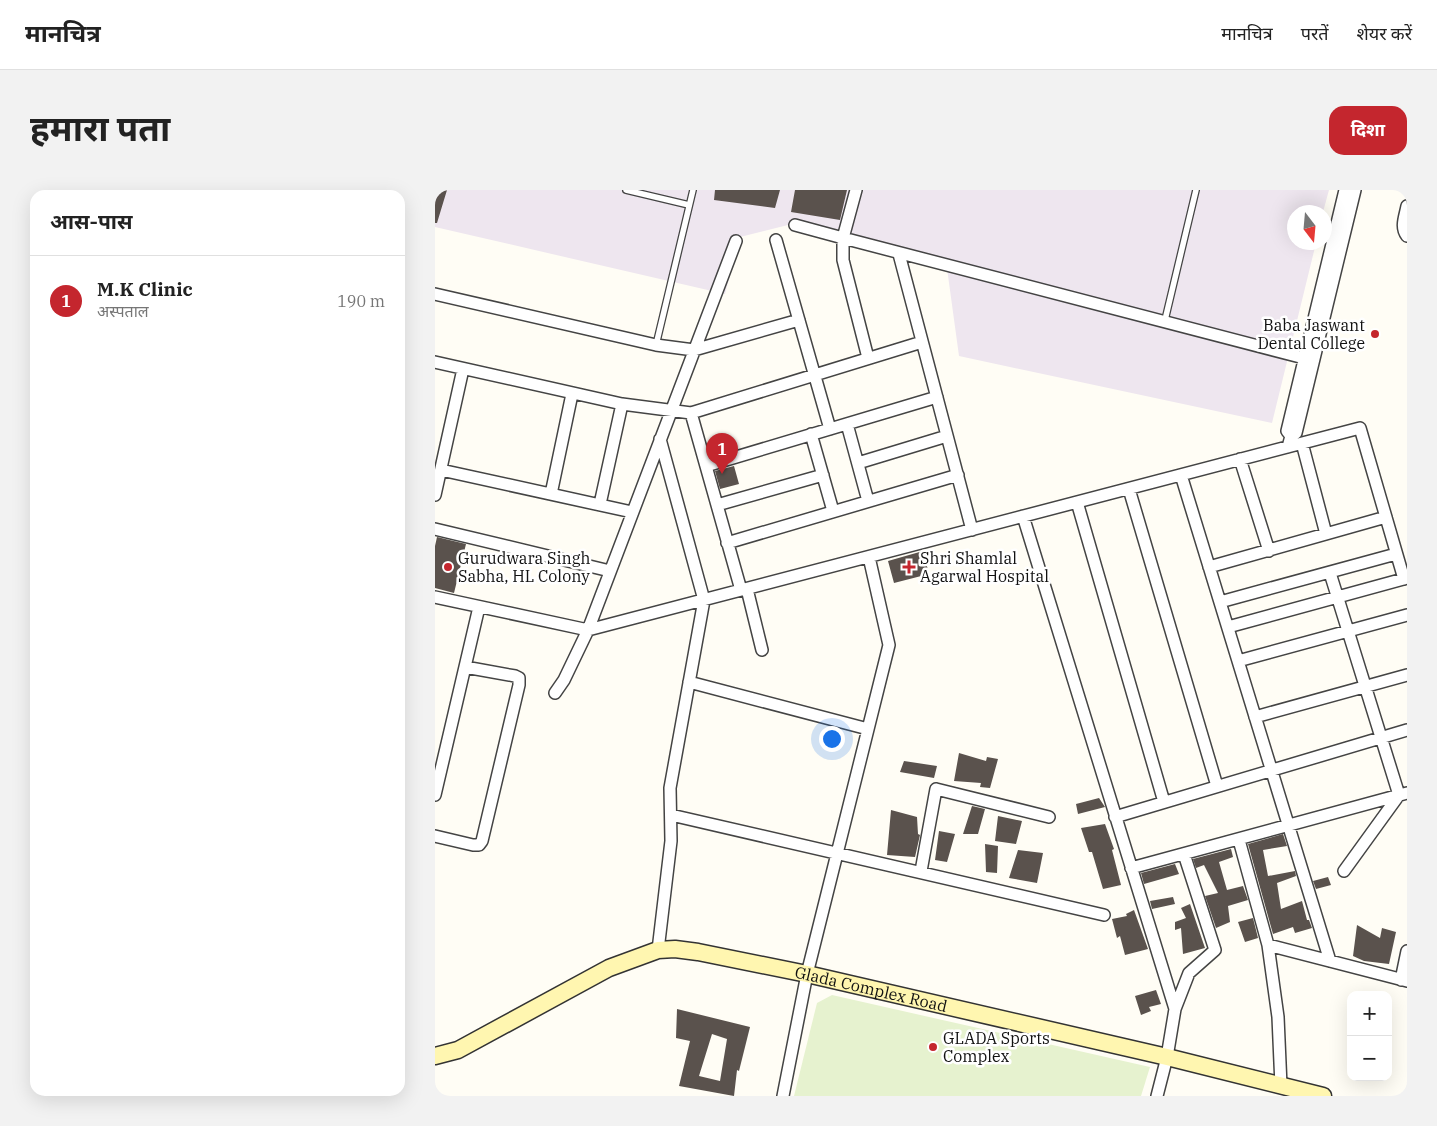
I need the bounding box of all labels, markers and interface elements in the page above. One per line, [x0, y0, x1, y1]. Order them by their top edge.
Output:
text: मानचित्र [25, 17, 101, 49]
text: मानचित्र [1221, 22, 1273, 45]
text: परतें [1301, 22, 1329, 45]
text: शेयर करें [1357, 22, 1412, 45]
text: हमारा पता [30, 105, 170, 151]
button: दिशा [1329, 106, 1407, 155]
north arrow [1287, 205, 1332, 250]
text: आस-पास [50, 207, 133, 235]
text: M.K Clinic [97, 277, 193, 301]
text: 1 [61, 291, 71, 311]
text: 190 m [337, 291, 385, 311]
text: अस्पताल [97, 301, 149, 321]
place label: Baba Jaswant Dental College [1257, 315, 1365, 353]
marker: Baba Jaswant Dental College [1369, 328, 1381, 340]
pin: 1 [706, 433, 738, 474]
place label: Gurudwara Singh Sabha, HL Colony [458, 548, 590, 586]
place label: Shri Shamlal Agarwal Hospital [920, 548, 1049, 586]
marker: Shri Shamlal Agarwal Hospital [902, 560, 916, 574]
marker: Gurudwara Singh Sabha, HL Colony [442, 561, 454, 573]
your location [819, 726, 845, 752]
street label: Glada Complex Road [793, 962, 949, 1016]
map controls [1347, 991, 1392, 1081]
button: + [1347, 991, 1392, 1036]
place label: GLADA Sports Complex [943, 1028, 1050, 1066]
button: − [1347, 1036, 1392, 1081]
marker: GLADA Sports Complex [927, 1041, 939, 1053]

